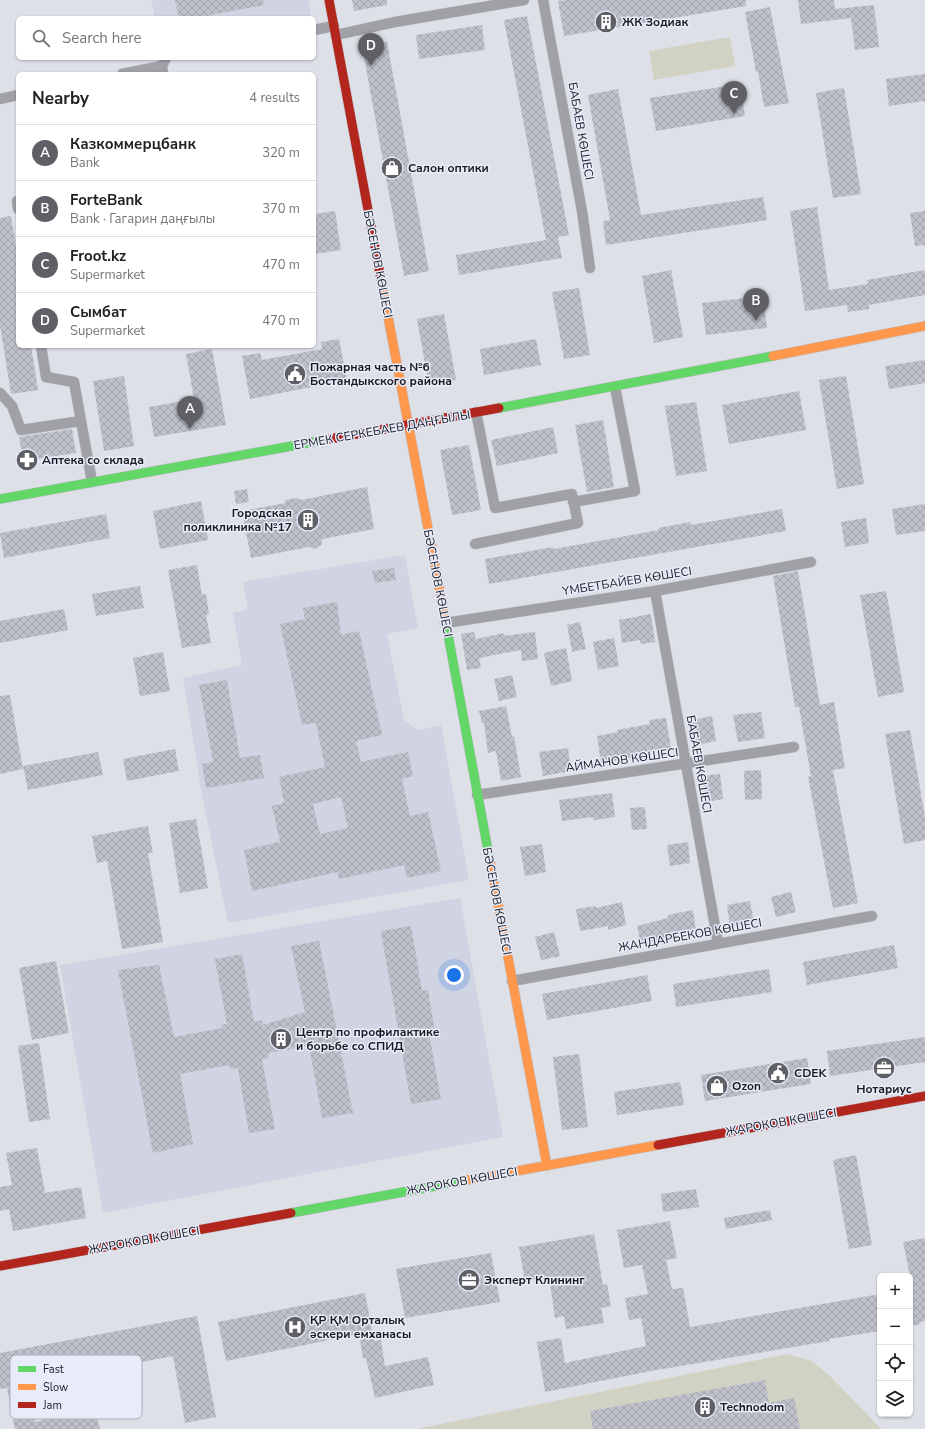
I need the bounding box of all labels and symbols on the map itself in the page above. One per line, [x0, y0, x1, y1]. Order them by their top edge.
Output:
building icon: ЖК Зодиак [593, 9, 619, 35]
place label: ЖК Зодиак [622, 14, 689, 30]
pin: D [358, 33, 384, 66]
street label: БАБАЕВ КӨШЕСІ [565, 81, 597, 181]
pin: C [721, 81, 747, 114]
shop icon: Салон оптики [379, 155, 405, 181]
place label: Салон оптики [408, 160, 489, 176]
street label: БӘСЕНОВ КӨШЕСІ [360, 209, 396, 319]
pin: B [743, 288, 769, 321]
place label: Пожарная часть №6 Бостандыкского района [310, 359, 452, 389]
public building icon: Пожарная часть №6 Бостандыкского района [282, 361, 308, 387]
pin: A [177, 396, 203, 429]
street label: ЕРМЕК СЕРКЕБАЕВ ДАҢҒЫЛЫ [293, 407, 471, 453]
pharmacy icon: Аптека со склада [14, 447, 40, 473]
place label: Аптека со склада [42, 452, 144, 468]
place label: Городская поликлиника №17 [183, 505, 292, 535]
building icon: Городская поликлиника №17 [295, 507, 321, 533]
street label: БӘСЕНОВ КӨШЕСІ [420, 528, 456, 638]
street label: ҮМБЕТБАЙЕВ КӨШЕСІ [560, 563, 693, 599]
street label: БАБАЕВ КӨШЕСІ [683, 714, 715, 814]
street label: АЙМАНОВ КӨШЕСІ [565, 744, 679, 776]
street label: БӘСЕНОВ КӨШЕСІ [479, 846, 515, 956]
street label: ЖАНДАРБЕКОВ КӨШЕСІ [617, 914, 763, 956]
your location [444, 965, 464, 985]
place label: Центр по профилактике и борьбе со СПИД [296, 1024, 440, 1054]
building icon: Центр по профилактике и борьбе со СПИД [268, 1026, 294, 1052]
office icon: Нотариуc [871, 1055, 897, 1081]
public building icon: CDEK [765, 1060, 791, 1086]
place label: CDEK [794, 1065, 827, 1081]
shop icon: Ozon [704, 1073, 730, 1099]
place label: Ozon [732, 1078, 761, 1094]
place label: Нотариуc [856, 1081, 912, 1097]
street label: ЖАРОКОВ КӨШЕСІ [724, 1104, 838, 1140]
street label: ЖАРОКОВ КӨШЕСІ [405, 1163, 519, 1199]
street label: ЖАРОКОВ КӨШЕСІ [87, 1222, 201, 1258]
office icon: Эксперт Клининг [456, 1267, 482, 1293]
place label: Эксперт Клининг [484, 1272, 585, 1288]
place label: ҚР ҚМ Орталық әскери емханасы [310, 1312, 411, 1342]
hospital icon: ҚР ҚМ Орталық әскери емханасы [282, 1314, 308, 1340]
legend [10, 1355, 142, 1419]
text: Fast [43, 1362, 64, 1377]
text: Slow [43, 1380, 68, 1395]
building icon: Technodom [692, 1394, 718, 1420]
text: Jam [42, 1398, 62, 1413]
place label: Technodom [720, 1399, 784, 1415]

